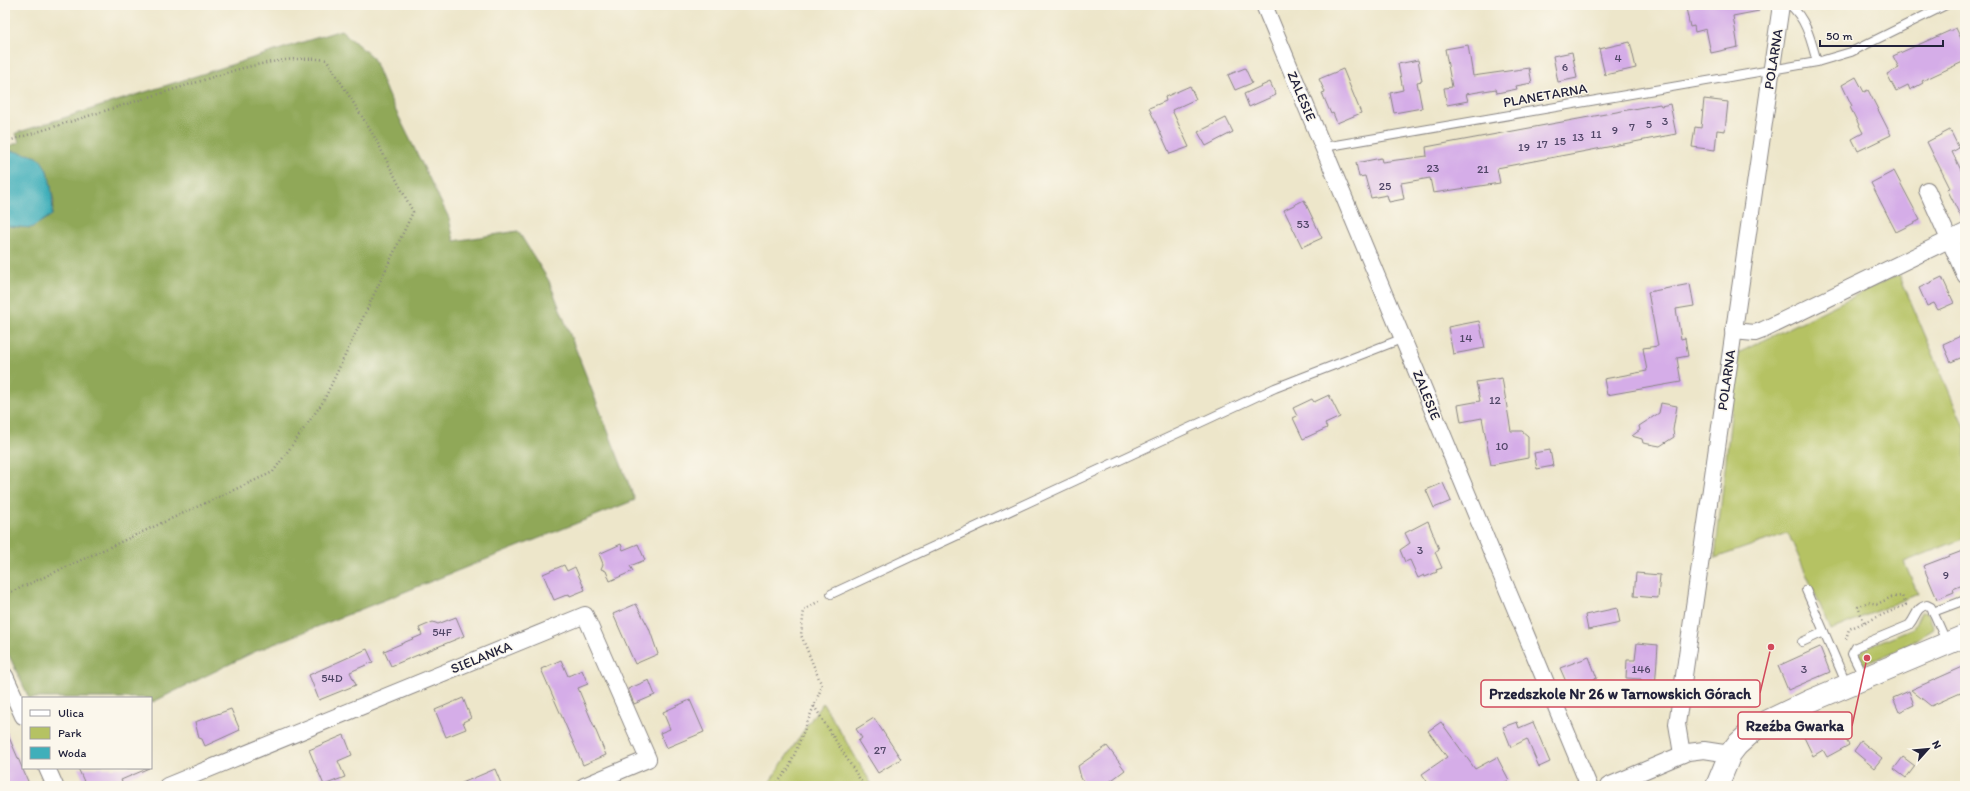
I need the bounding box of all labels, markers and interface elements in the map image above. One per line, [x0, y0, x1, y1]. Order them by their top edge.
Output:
scale bar [1820, 22, 1943, 48]
street label: POLARNA [1760, 27, 1787, 91]
text: 50 m [1826, 29, 1852, 43]
house number: 4 [1614, 51, 1622, 65]
house number: 6 [1562, 60, 1568, 74]
street label: ZALESIE [1283, 69, 1320, 124]
street label: PLANETARNA [1502, 80, 1589, 111]
house number: 3 [1662, 114, 1669, 128]
house number: 5 [1646, 117, 1652, 131]
house number: 7 [1629, 120, 1635, 134]
house number: 9 [1612, 123, 1618, 137]
house number: 11 [1590, 127, 1602, 141]
house number: 13 [1572, 130, 1585, 144]
house number: 15 [1554, 134, 1566, 148]
house number: 17 [1536, 137, 1548, 151]
house number: 19 [1518, 140, 1530, 154]
house number: 23 [1427, 161, 1440, 175]
house number: 21 [1477, 162, 1489, 176]
house number: 25 [1379, 179, 1391, 193]
house number: 53 [1297, 217, 1310, 231]
house number: 14 [1460, 331, 1472, 345]
street label: POLARNA [1714, 349, 1739, 412]
street label: ZALESIE [1409, 368, 1444, 423]
house number: 12 [1489, 393, 1502, 407]
house number: 10 [1496, 439, 1508, 453]
house number: 3 [1417, 543, 1424, 557]
house number: 9 [1943, 568, 1949, 582]
house number: 54F [432, 625, 453, 639]
street label: SIELANKA [448, 638, 514, 677]
house number: 146 [1631, 662, 1651, 676]
house number: 3 [1801, 662, 1808, 676]
house number: 54D [321, 671, 343, 685]
callout: Przedszkole Nr 26 w Tarnowskich Górach [1481, 680, 1760, 707]
text: Przedszkole Nr 26 w Tarnowskich Górach [1489, 685, 1752, 703]
legend [22, 697, 152, 769]
text: Ulica [58, 706, 84, 720]
callout: Rzeźba Gwarka [1738, 712, 1852, 739]
text: Rzeźba Gwarka [1746, 717, 1844, 735]
text: Park [58, 726, 82, 740]
north arrow [1908, 729, 1948, 769]
text: N [1929, 738, 1944, 751]
house number: 27 [874, 743, 886, 757]
text: Woda [58, 746, 87, 760]

